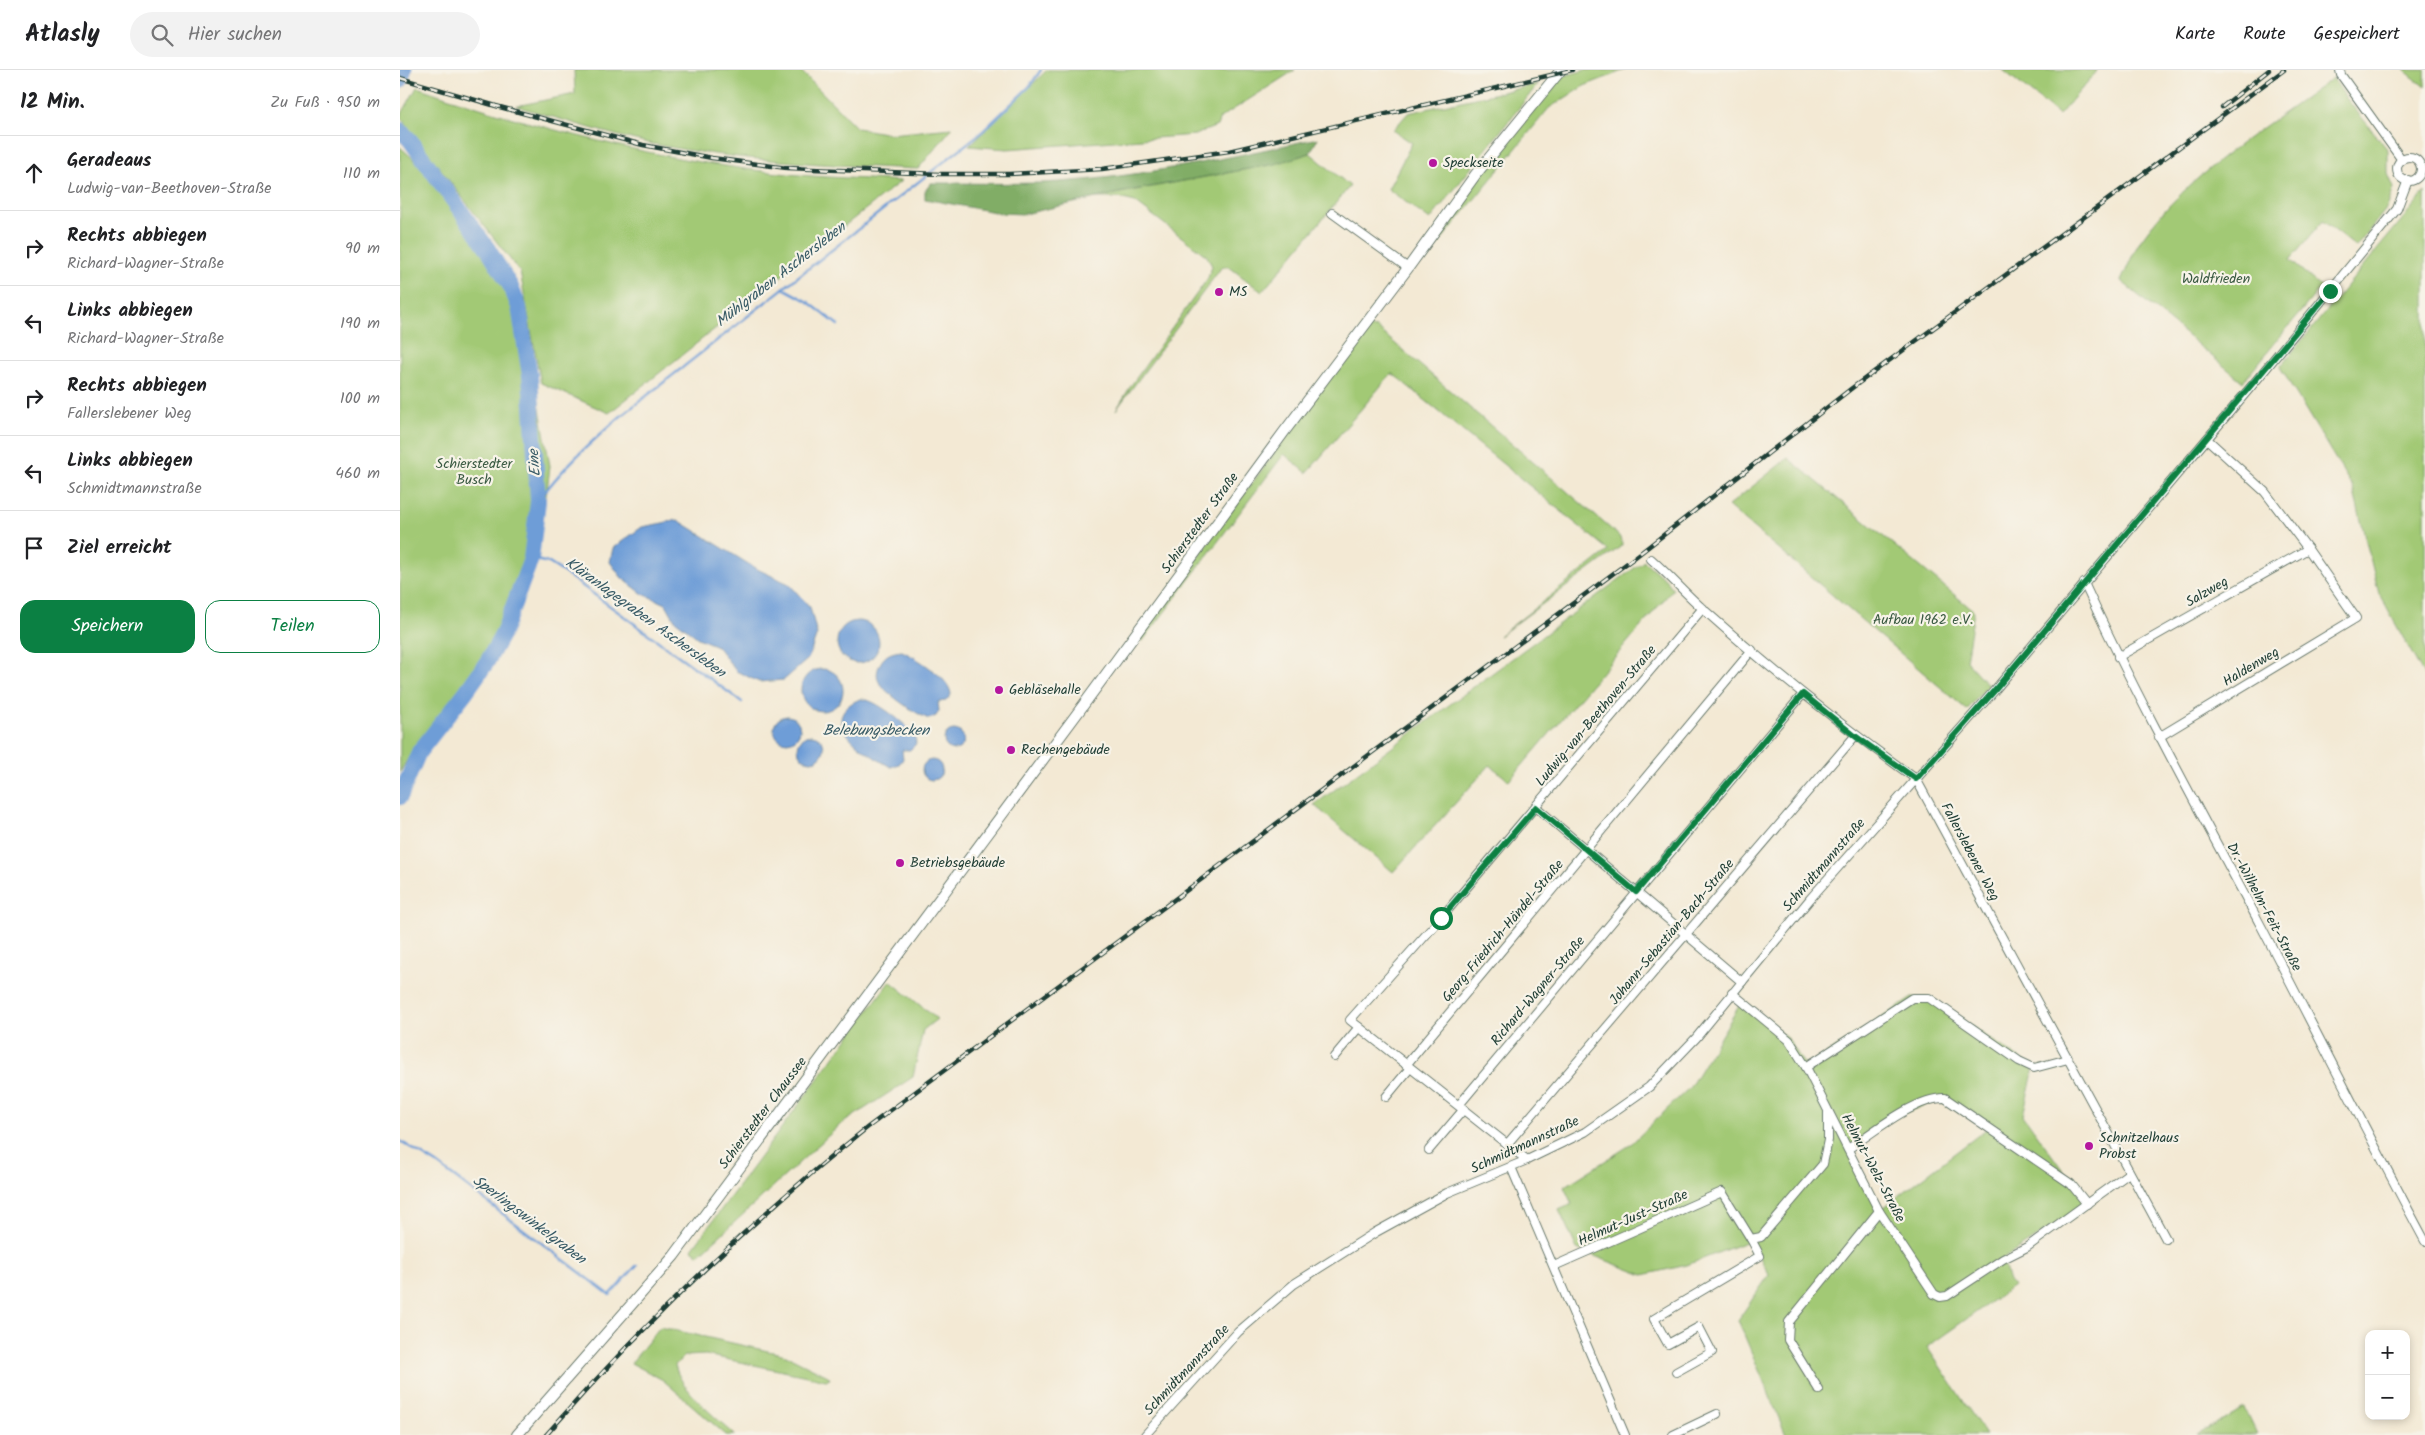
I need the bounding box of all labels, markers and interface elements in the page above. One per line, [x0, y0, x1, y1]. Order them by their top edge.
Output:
search box [130, 12, 480, 57]
text: Atlasly [25, 15, 100, 54]
text: Hier suchen [188, 20, 282, 50]
text: Karte [2175, 20, 2215, 49]
text: Route [2243, 20, 2286, 49]
text: Gespeichert [2314, 20, 2400, 49]
icon: search [148, 21, 176, 49]
text: 12 Min. [20, 86, 85, 119]
text: Zu Fuß · 950 m [270, 90, 380, 115]
text: Geradeaus [67, 146, 152, 176]
place label: Speckseite [1443, 152, 1504, 174]
marker: Speckseite [1427, 157, 1439, 169]
icon: ahead [20, 159, 48, 187]
text: 110 m [343, 161, 380, 186]
text: Ludwig-van-Beethoven-Straße [67, 176, 272, 201]
water label: Mühlgraben Aschersleben [711, 216, 852, 334]
text: Rechts abbiegen [67, 221, 207, 251]
icon: right [20, 234, 48, 262]
text: 90 m [345, 236, 380, 261]
text: Richard-Wagner-Straße [67, 251, 224, 276]
park label: Waldfrieden [2182, 268, 2250, 290]
route end [2319, 280, 2342, 303]
place label: MS [1229, 281, 1248, 303]
marker: MS [1213, 286, 1225, 298]
text: Links abbiegen [67, 296, 193, 326]
icon: left [20, 309, 48, 337]
text: 190 m [340, 311, 380, 336]
text: Richard-Wagner-Straße [67, 326, 224, 351]
text: Rechts abbiegen [67, 371, 207, 401]
icon: right [20, 384, 48, 412]
text: 100 m [340, 386, 380, 411]
text: Fallerslebener Weg [67, 401, 192, 426]
text: Links abbiegen [67, 446, 193, 476]
water label: Eine [522, 447, 548, 477]
park label: Schierstedter Busch [436, 453, 514, 491]
icon: left [20, 459, 48, 487]
text: 460 m [335, 461, 380, 486]
street label: Schierstedter Straße [1156, 467, 1245, 578]
text: Schmidtmannstraße [67, 476, 202, 501]
text: Ziel erreicht [67, 533, 172, 563]
icon: arrive [20, 534, 48, 562]
water label: Kläranlagegraben Aschersleben [560, 551, 731, 685]
street label: Salzweg [2182, 571, 2232, 613]
button: Speichern [20, 600, 195, 653]
button: Teilen [205, 600, 380, 653]
park label: Aufbau 1962 e.V. [1873, 609, 1973, 631]
street label: Ludwig-van-Beethoven-Straße [1530, 640, 1662, 792]
street label: Haldenweg [2219, 641, 2283, 693]
place label: Gebläsehalle [1009, 679, 1081, 701]
marker: Gebläsehalle [993, 684, 1005, 696]
water label: Belebungsbecken [823, 719, 930, 743]
place label: Rechengebäude [1021, 739, 1111, 761]
marker: Rechengebäude [1005, 744, 1017, 756]
street label: Fallerslebener Weg [1935, 799, 2005, 905]
street label: Schmidtmannstraße [1777, 813, 1871, 917]
street label: Dr.-Wilhelm-Feit-Straße [2221, 839, 2308, 976]
place label: Betriebsgebäude [910, 852, 1006, 874]
street label: Johann-Sebastian-Bach-Straße [1604, 853, 1740, 1010]
street label: Georg-Friedrich-Händel-Straße [1436, 854, 1570, 1007]
marker: Betriebsgebäude [894, 857, 906, 869]
route start [1430, 907, 1453, 930]
street label: Richard-Wagner-Straße [1485, 931, 1591, 1051]
street label: Schierstedter Chaussee [713, 1052, 813, 1174]
street label: Schmidtmannstraße [1467, 1110, 1584, 1180]
street label: Helmut-Welz-Straße [1835, 1110, 1911, 1227]
place label: Schnitzelhaus Probst [2099, 1127, 2179, 1165]
marker: Schnitzelhaus Probst [2083, 1140, 2095, 1152]
water label: Sperlingswinkelgraben [467, 1169, 592, 1271]
street label: Helmut-Just-Straße [1574, 1184, 1692, 1252]
street label: Schmidtmannstraße [1139, 1319, 1236, 1421]
map controls [2365, 1330, 2410, 1420]
button: + [2365, 1330, 2410, 1375]
button: − [2365, 1375, 2410, 1420]

